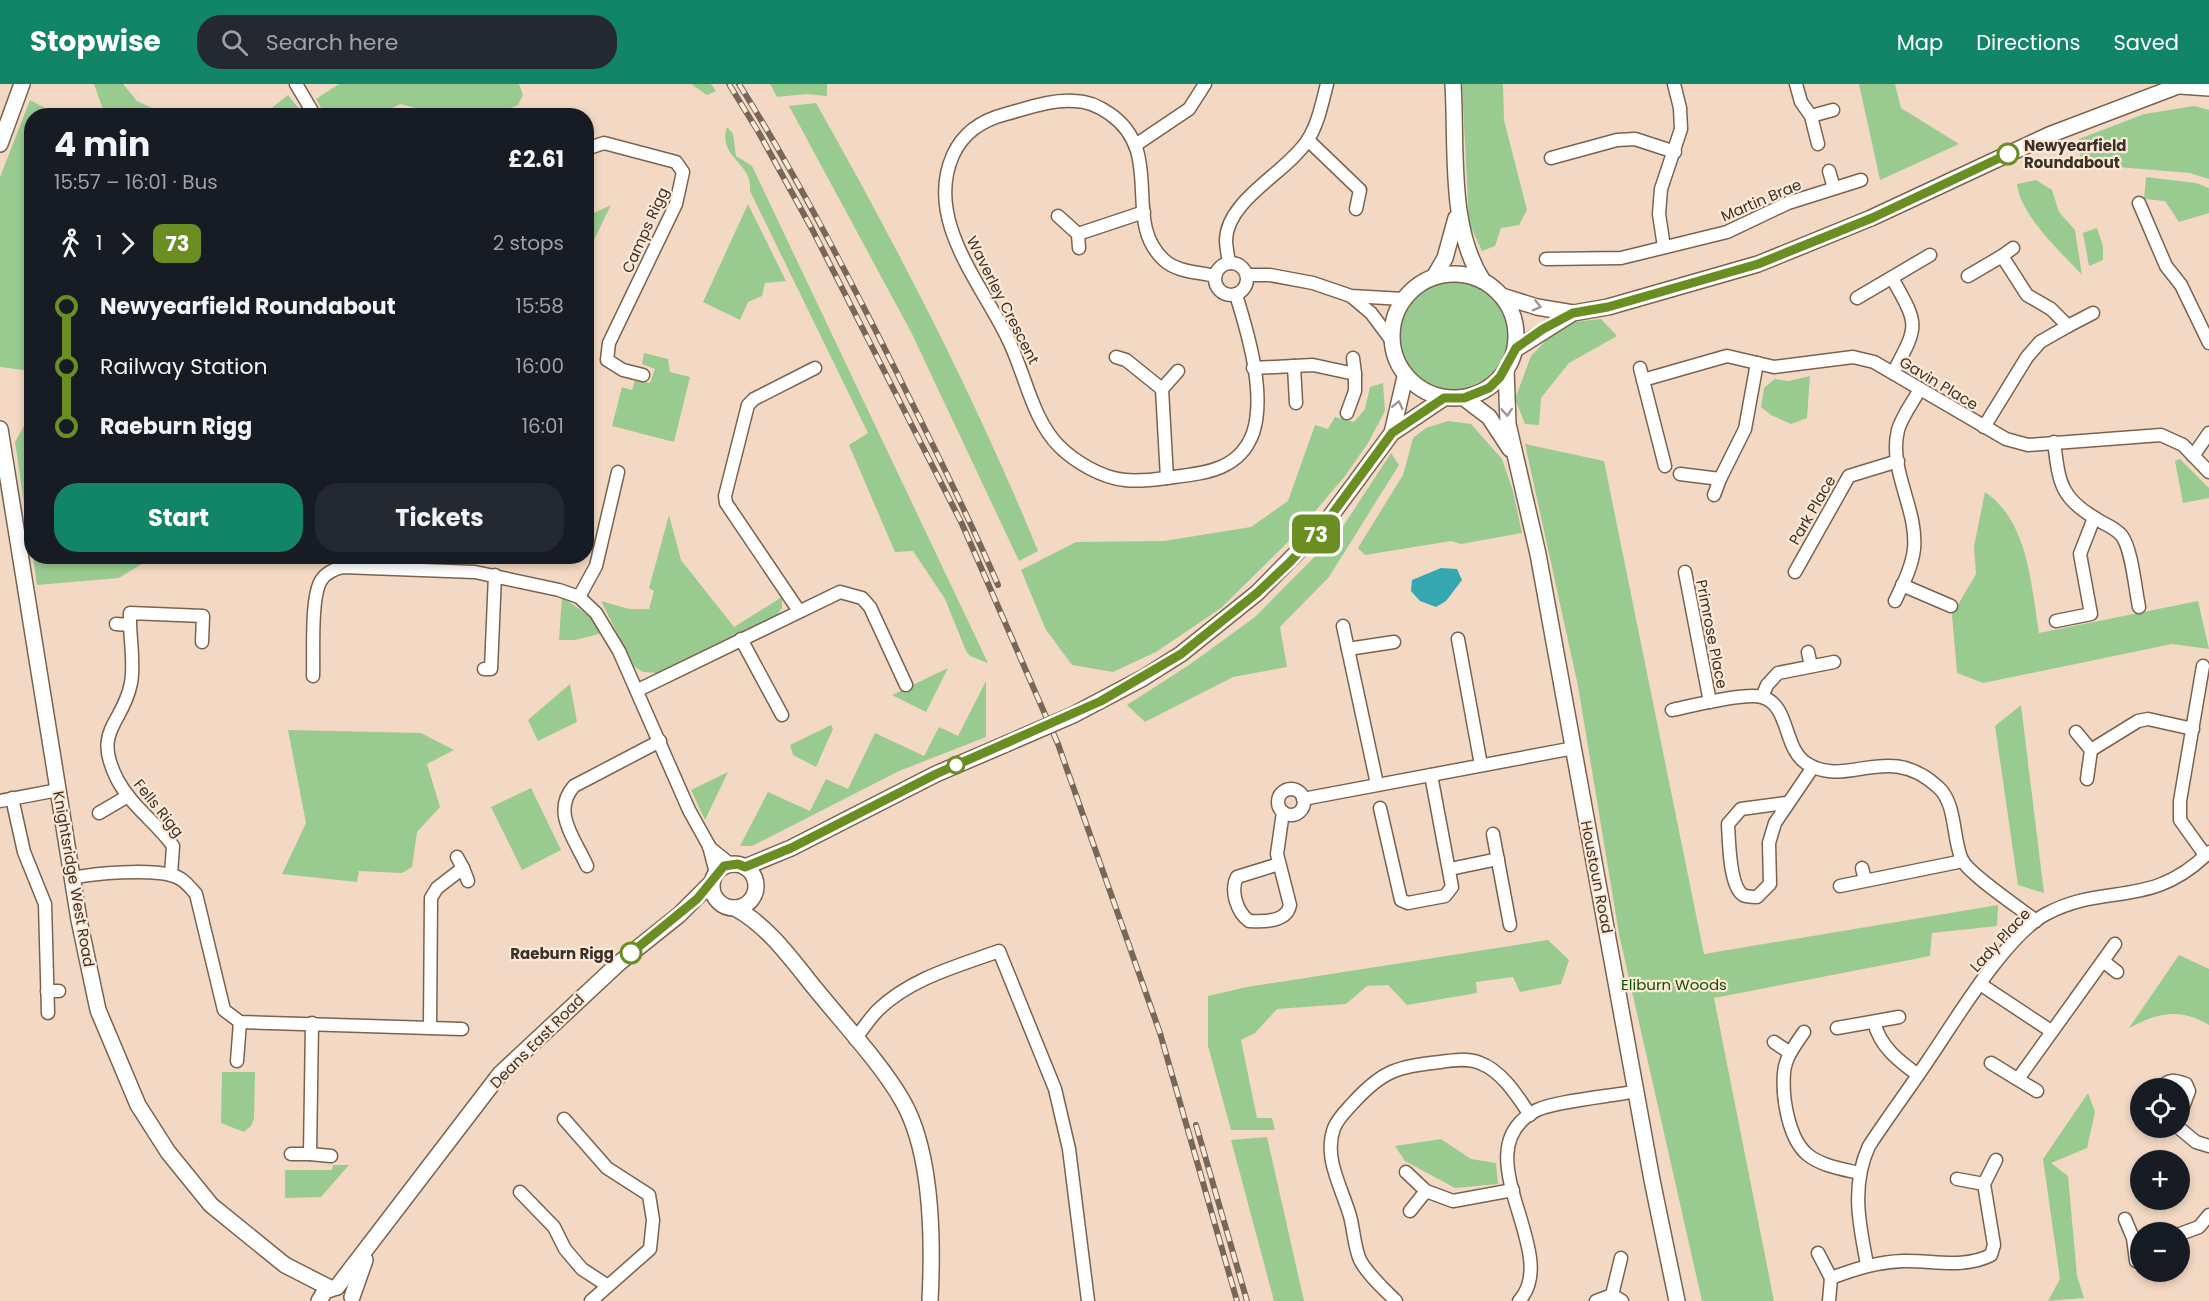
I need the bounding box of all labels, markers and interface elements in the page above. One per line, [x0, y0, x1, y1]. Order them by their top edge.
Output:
search box [197, 15, 617, 69]
text: Stopwise [30, 22, 161, 61]
icon: search [218, 26, 251, 59]
text: Search here [266, 27, 398, 58]
text: Map [1897, 28, 1943, 57]
text: Directions [1976, 28, 2080, 57]
text: Saved [2113, 28, 2179, 57]
text: 4 min [54, 121, 150, 168]
place label: Newyearfield Roundabout [2024, 135, 2127, 173]
marker: Newyearfield Roundabout [1997, 143, 2019, 165]
text: £2.61 [508, 144, 564, 175]
text: 15:57 – 16:01 · Bus [54, 168, 218, 196]
street label: Martin Brae [1717, 174, 1805, 226]
street label: Camps Rigg [617, 184, 673, 276]
icon: walk [54, 227, 87, 260]
icon: forward [111, 227, 144, 260]
text: 1 [96, 229, 102, 257]
text: 73 [165, 229, 189, 258]
text: 2 stops [493, 229, 564, 257]
street label: Waverley Crescent [962, 232, 1044, 368]
text: Newyearfield Roundabout [100, 291, 396, 322]
text: 15:58 [516, 292, 564, 320]
one-way arrow [1532, 298, 1542, 311]
text: Railway Station [100, 351, 268, 382]
street label: Gavin Place [1896, 351, 1982, 415]
text: 16:00 [516, 352, 564, 380]
one-way arrow [1391, 400, 1404, 410]
one-way arrow [1500, 407, 1513, 416]
text: Raeburn Rigg [100, 411, 252, 442]
text: 16:01 [522, 412, 564, 440]
street label: Park Place [1784, 471, 1840, 549]
button: Start [54, 483, 303, 552]
button: Tickets [315, 483, 564, 552]
line badge: 73 [1289, 514, 1343, 554]
text: 73 [1304, 520, 1328, 549]
street label: Primrose Place [1691, 578, 1733, 690]
unlabelled marker [947, 756, 965, 774]
street label: Fells Rigg [129, 775, 189, 841]
street label: Knightsridge West Road [48, 789, 100, 969]
street label: Houstoun Road [1576, 819, 1618, 935]
street label: Lady Place [1965, 904, 2035, 976]
marker: Raeburn Rigg [620, 942, 642, 964]
place label: Raeburn Rigg [510, 943, 614, 964]
park label: Eliburn Woods [1621, 974, 1727, 995]
street label: Deans East Road [485, 989, 589, 1093]
map controls [2130, 1078, 2190, 1282]
button: locate [2130, 1078, 2190, 1138]
button: + [2130, 1150, 2190, 1210]
button: − [2130, 1222, 2190, 1282]

